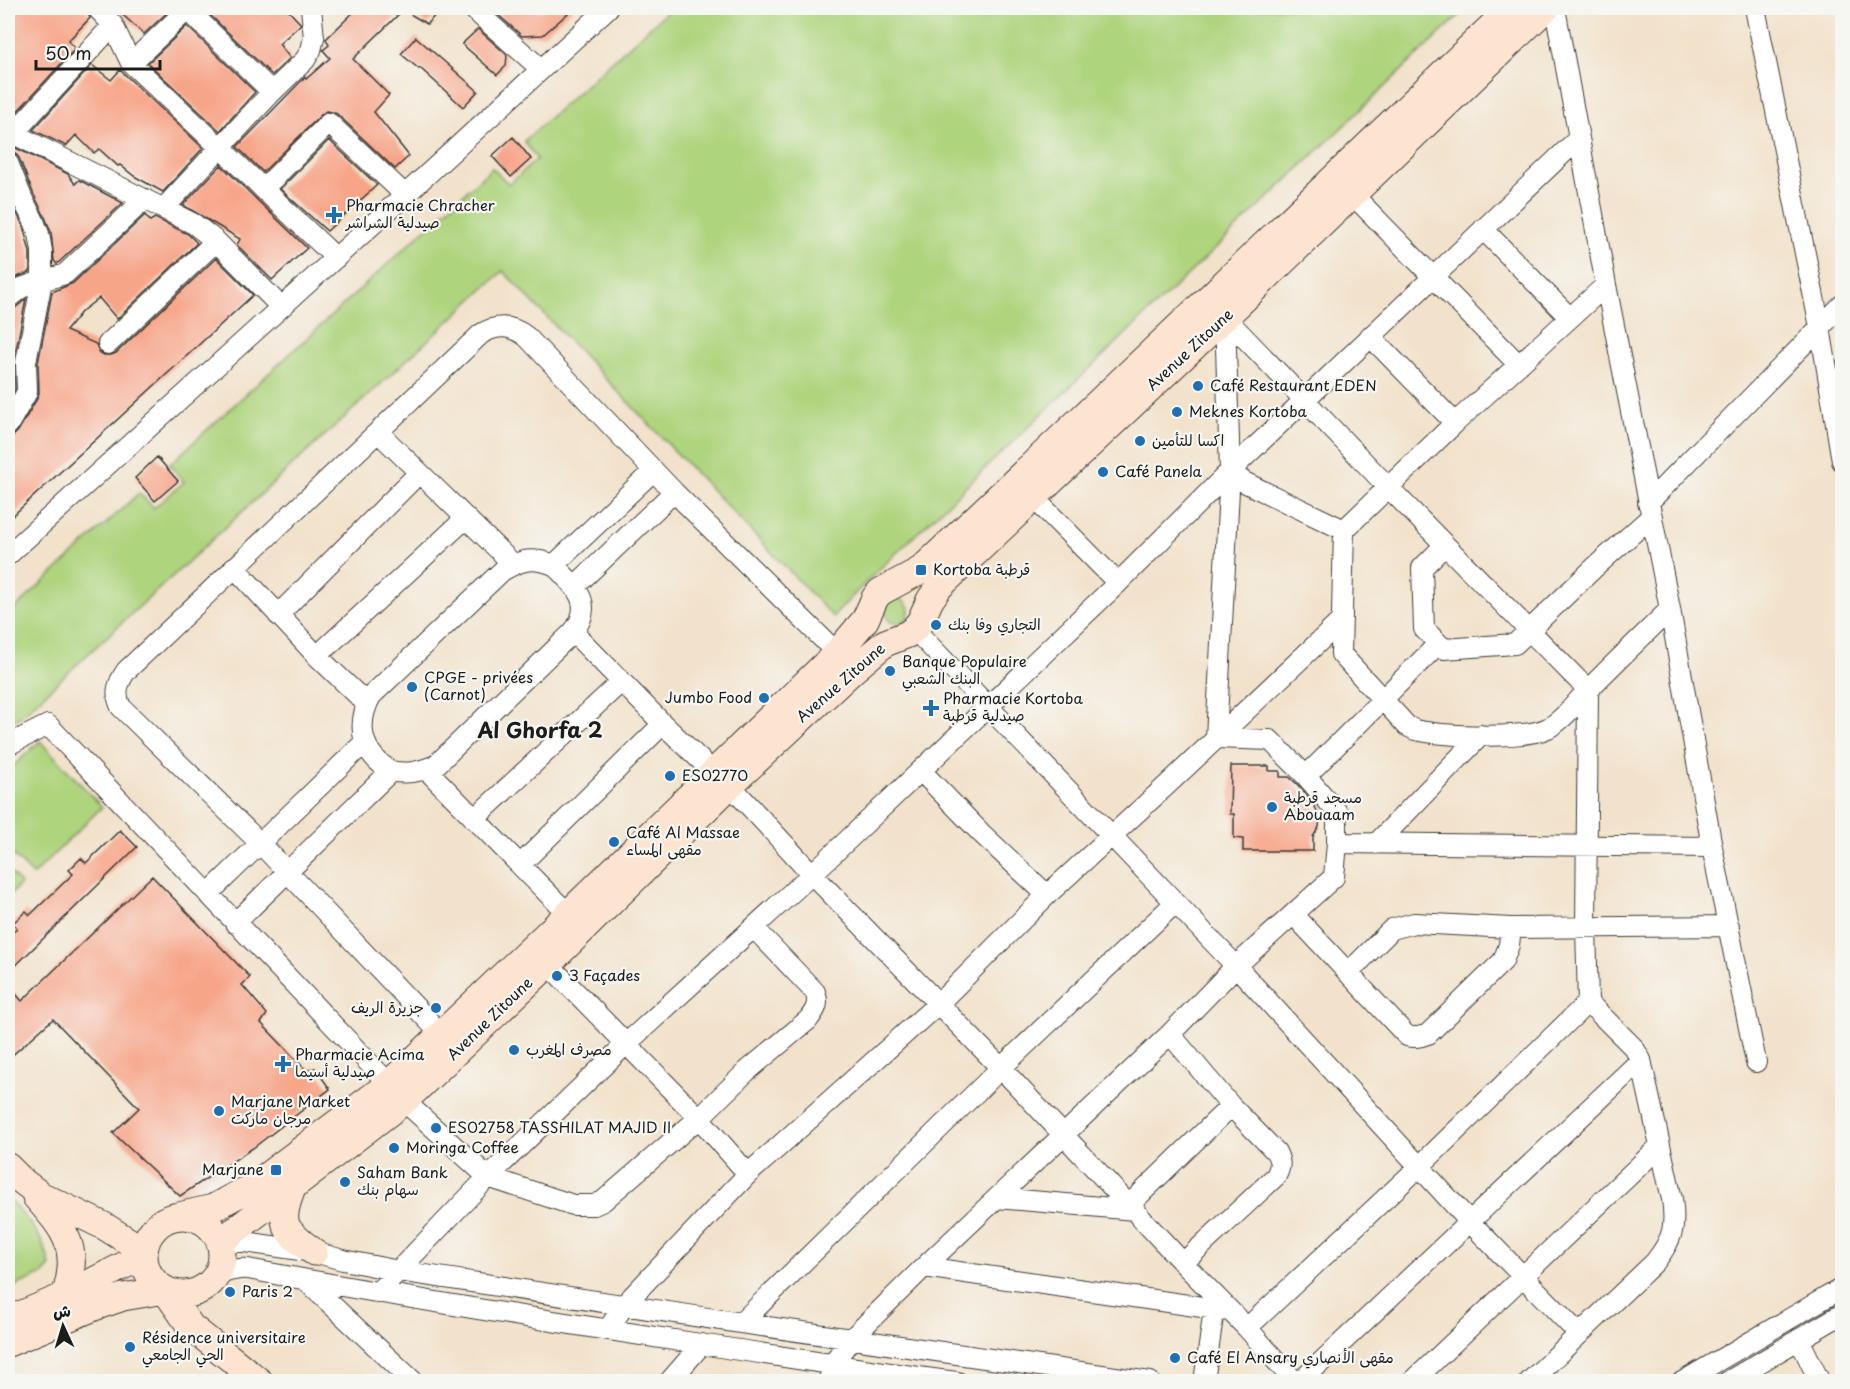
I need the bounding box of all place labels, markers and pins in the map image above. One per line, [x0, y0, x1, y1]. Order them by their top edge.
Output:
place label: Pharmacie Chracher صيدلية الشراشر [344, 193, 495, 233]
marker: Pharmacie Chracher صيدلية الشراشر [327, 208, 341, 222]
place label: Café Restaurant EDEN [1210, 373, 1377, 396]
marker: Café Restaurant EDEN [1191, 379, 1205, 393]
place label: Meknes Kortoba [1189, 399, 1308, 422]
marker: Meknes Kortoba [1170, 405, 1184, 419]
place label: اكسا للتأمين [1152, 428, 1224, 451]
marker: اكسا للتأمين [1133, 434, 1147, 448]
place label: Café Panela [1115, 459, 1203, 482]
marker: Café Panela [1096, 465, 1110, 479]
place label: Kortoba قرطبة [933, 557, 1030, 580]
marker: Kortoba قرطبة [914, 563, 928, 577]
place label: التجاري وفا بنك [948, 612, 1041, 636]
marker: التجاري وفا بنك [929, 618, 943, 632]
place label: Banque Populaire البنك الشعبي [902, 649, 1027, 692]
marker: Banque Populaire البنك الشعبي [883, 664, 897, 678]
place label: CPGE - privées (Carnot) [424, 665, 533, 705]
marker: CPGE - privées (Carnot) [405, 680, 419, 694]
place label: Jumbo Food [665, 685, 752, 708]
place label: Pharmacie Kortoba صيدلية قرطبة [943, 686, 1083, 726]
marker: Jumbo Food [757, 691, 771, 705]
marker: Pharmacie Kortoba صيدلية قرطبة [924, 701, 938, 715]
place label: ES02770 [682, 763, 748, 786]
marker: ES02770 [663, 769, 677, 783]
place label: مسجد قرطبة Abouaam [1284, 785, 1362, 825]
marker: مسجد قرطبة Abouaam [1265, 800, 1279, 814]
place label: Café Al Massae مقهى المساء [626, 820, 740, 860]
marker: Café Al Massae مقهى المساء [607, 835, 621, 849]
place label: 3 Façades [569, 963, 640, 986]
marker: 3 Façades [550, 969, 564, 983]
place label: جزيرة الريف [351, 995, 424, 1018]
marker: جزيرة الريف [429, 1001, 443, 1015]
place label: مصرف المغرب [526, 1037, 612, 1060]
place label: Pharmacie Acima صيدلية أسيما [295, 1042, 425, 1082]
marker: مصرف المغرب [507, 1043, 521, 1057]
marker: Pharmacie Acima صيدلية أسيما [276, 1057, 290, 1071]
place label: Marjane Market مرجان ماركت [231, 1089, 350, 1129]
marker: Marjane Market مرجان ماركت [212, 1104, 226, 1118]
place label: ES02758 TASSHILAT MAJID II [448, 1115, 671, 1138]
marker: ES02758 TASSHILAT MAJID II [429, 1121, 443, 1135]
place label: Moringa Coffee [406, 1135, 519, 1158]
marker: Moringa Coffee [387, 1141, 401, 1155]
place label: Marjane [202, 1157, 264, 1180]
place label: Saham Bank سهام بنك [357, 1160, 448, 1202]
marker: Marjane [269, 1163, 283, 1177]
marker: Saham Bank سهام بنك [338, 1175, 352, 1189]
place label: Paris 2 [242, 1279, 293, 1302]
marker: Paris 2 [223, 1285, 237, 1299]
place label: Résidence universitaire الحي الجامعي [142, 1325, 306, 1368]
marker: Résidence universitaire الحي الجامعي [123, 1340, 137, 1354]
place label: Café El Ansary مقهى الأنصاري [1187, 1345, 1394, 1369]
marker: Café El Ansary مقهى الأنصاري [1168, 1351, 1182, 1365]

